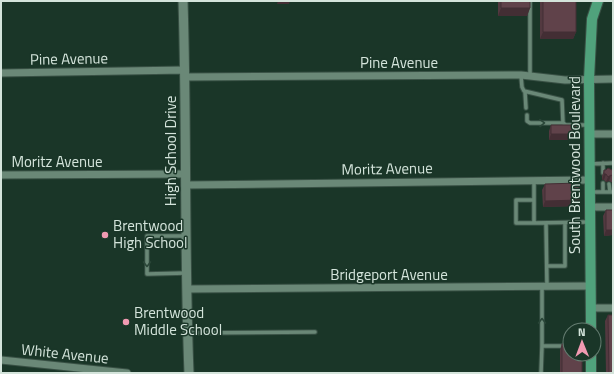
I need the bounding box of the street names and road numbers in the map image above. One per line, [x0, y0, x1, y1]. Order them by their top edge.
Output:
street label: Pine Avenue [30, 46, 108, 71]
street label: Pine Avenue [360, 51, 438, 74]
street label: South Brentwood Boulevard [563, 76, 586, 254]
street label: High School Drive [159, 96, 182, 206]
street label: Moritz Avenue [11, 150, 103, 173]
street label: Moritz Avenue [341, 156, 433, 181]
street label: Bridgeport Avenue [330, 263, 448, 286]
street label: White Avenue [20, 337, 110, 370]

